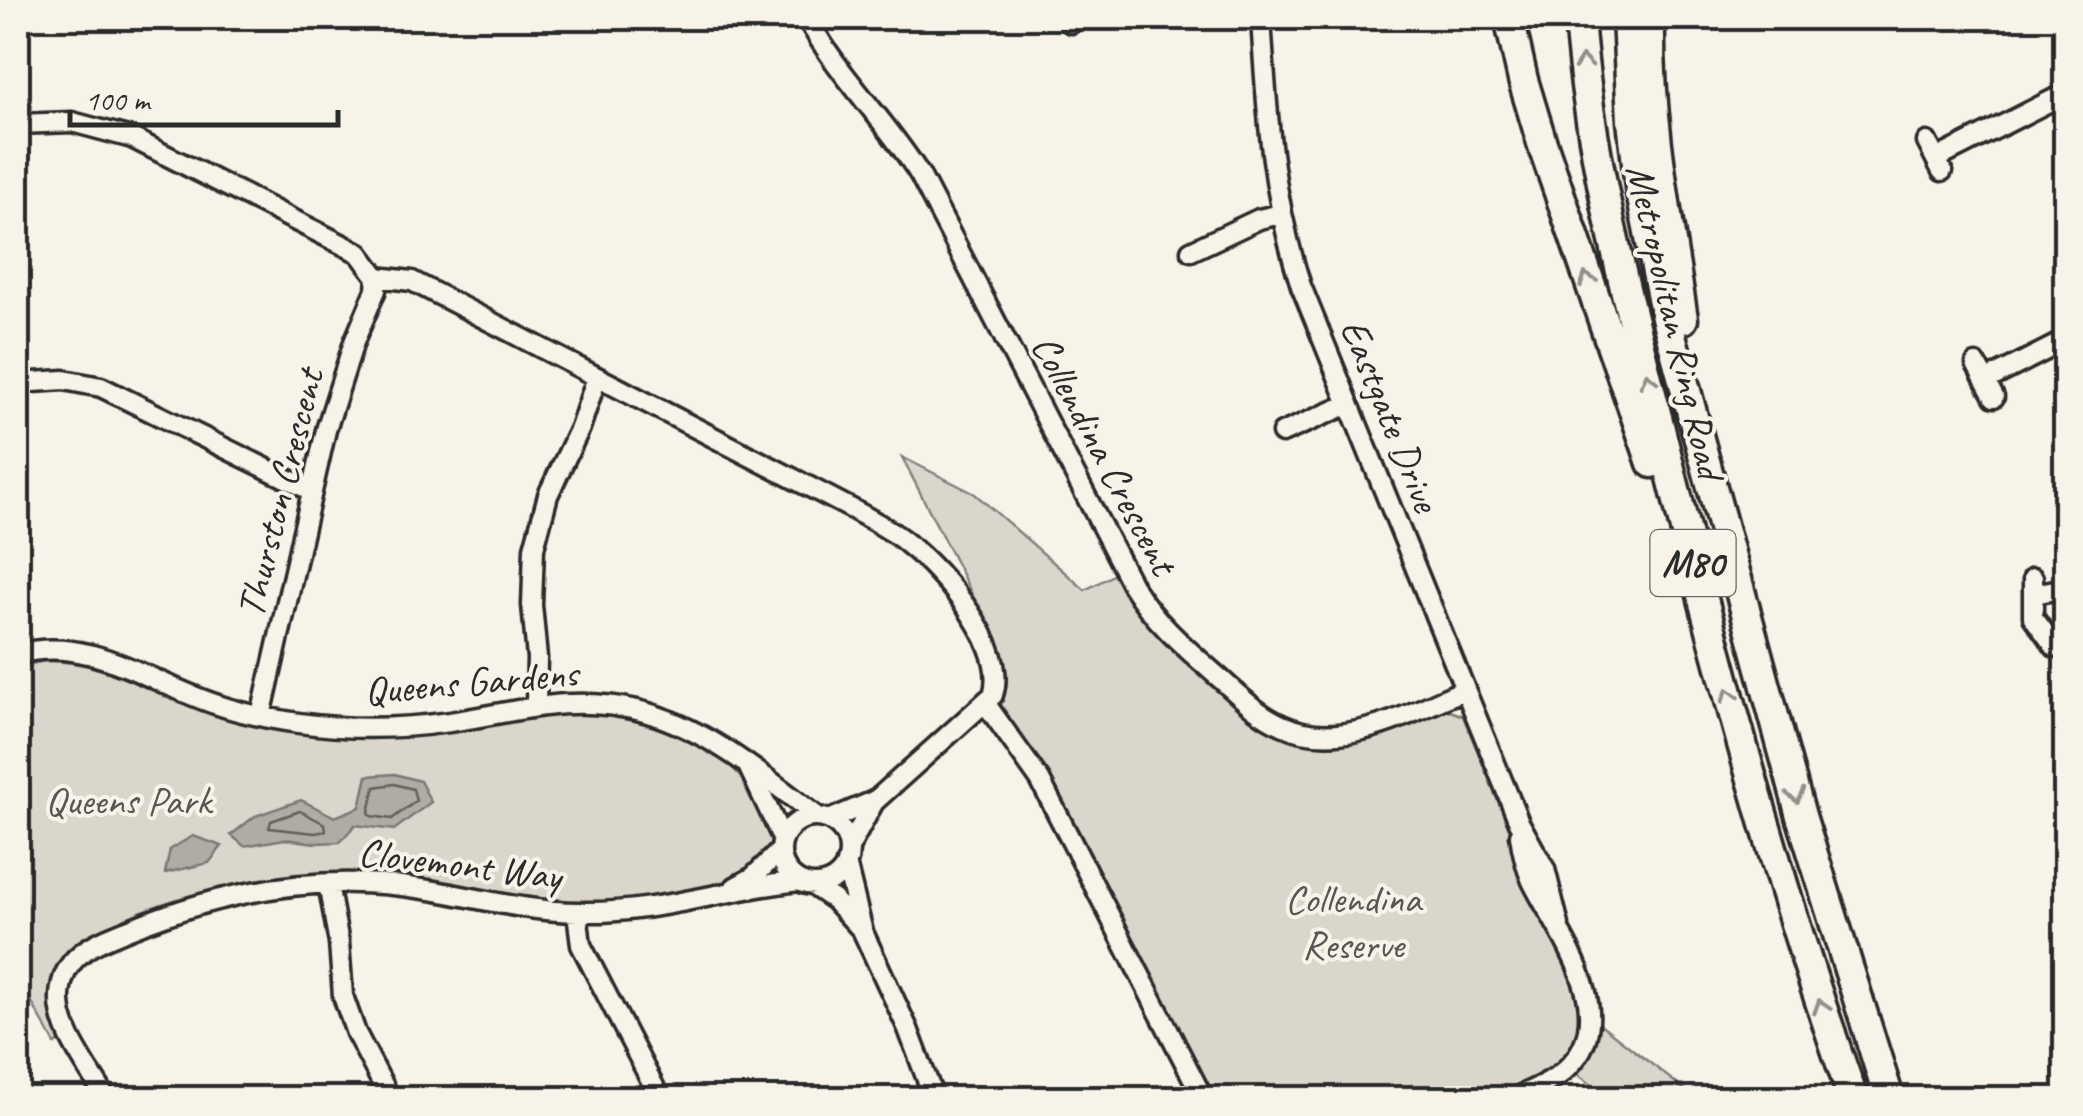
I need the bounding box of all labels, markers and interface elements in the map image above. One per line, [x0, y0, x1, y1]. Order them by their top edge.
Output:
one-way arrow [1573, 54, 1594, 70]
scale bar [70, 65, 338, 127]
text: 100 m [85, 81, 152, 119]
street label: Metropolitan Ring Road [1615, 159, 1737, 488]
one-way arrow [1579, 271, 1599, 288]
street label: Eastgate Drive [1329, 312, 1452, 522]
street label: Collendina Crescent [1020, 326, 1190, 586]
street label: Thurston Crescent [225, 360, 336, 622]
one-way arrow [1638, 372, 1659, 389]
road number: M80 [1650, 530, 1736, 596]
street label: Queens Gardens [362, 647, 583, 716]
one-way arrow [1720, 687, 1741, 704]
park label: Queens Park [45, 776, 214, 826]
one-way arrow [1784, 786, 1805, 804]
street label: Clovemont Way [356, 827, 567, 902]
park label: Collendina Reserve [1285, 874, 1424, 970]
one-way arrow [1813, 999, 1833, 1016]

